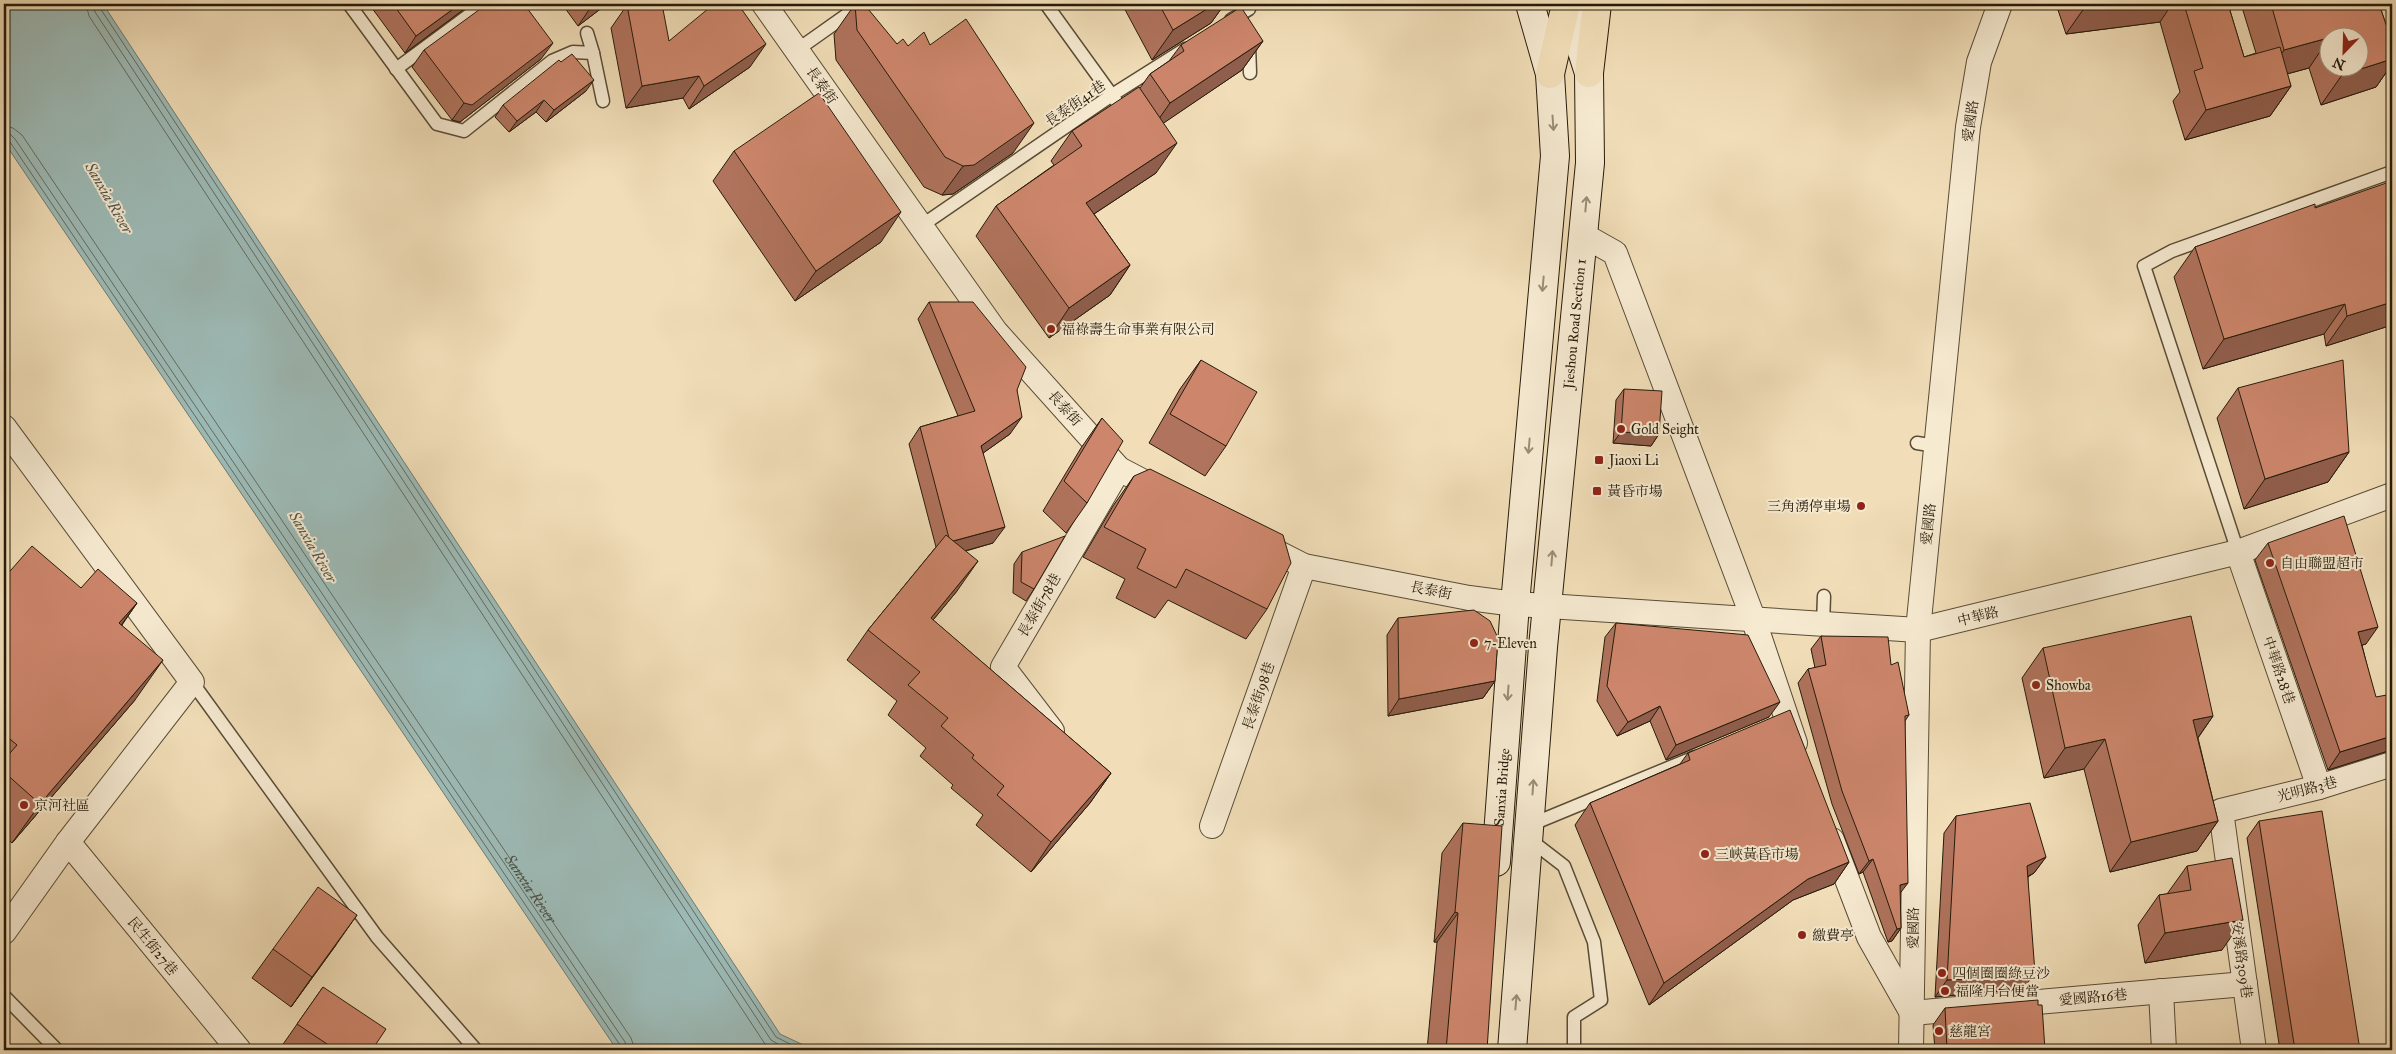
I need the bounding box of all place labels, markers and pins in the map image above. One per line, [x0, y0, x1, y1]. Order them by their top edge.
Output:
place label: 福祿壽生命事業有限公司 [1061, 321, 1215, 338]
marker: 福祿壽生命事業有限公司 [1045, 323, 1057, 335]
place label: Gold Seight [1631, 421, 1699, 438]
marker: Gold Seight [1615, 423, 1627, 435]
place label: Jiaoxi Li [1607, 452, 1659, 470]
marker: Jiaoxi Li [1593, 454, 1605, 466]
place label: 黃昏市場 [1607, 483, 1663, 500]
marker: 黃昏市場 [1591, 485, 1603, 497]
place label: 三角湧停車場 [1767, 498, 1851, 515]
marker: 三角湧停車場 [1855, 500, 1867, 512]
place label: 自由聯盟超市 [2280, 555, 2364, 572]
marker: 自由聯盟超市 [2264, 557, 2276, 569]
place label: 7-Eleven [1484, 635, 1537, 652]
marker: 7-Eleven [1468, 637, 1480, 649]
place label: Showba [2046, 677, 2091, 694]
marker: Showba [2030, 679, 2042, 691]
place label: 京河社區 [34, 797, 90, 814]
marker: 京河社區 [18, 799, 30, 811]
place label: 三峽黃昏市場 [1715, 846, 1799, 863]
marker: 三峽黃昏市場 [1699, 848, 1711, 860]
place label: 繳費亭 [1812, 927, 1854, 944]
marker: 繳費亭 [1796, 929, 1808, 941]
place label: 四個圈圈綠豆沙 [1952, 965, 2050, 982]
marker: 四個圈圈綠豆沙 [1936, 967, 1948, 979]
place label: 福隆月台便當 [1955, 983, 2039, 1000]
marker: 福隆月台便當 [1939, 985, 1951, 997]
place label: 慈龍宮 [1949, 1023, 1991, 1040]
marker: 慈龍宮 [1933, 1025, 1945, 1037]

